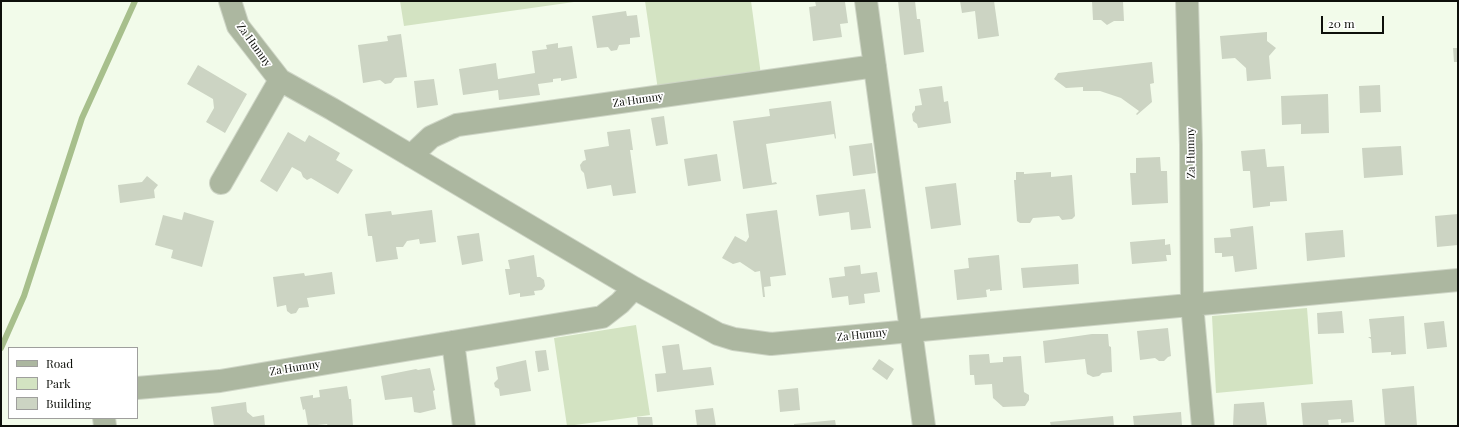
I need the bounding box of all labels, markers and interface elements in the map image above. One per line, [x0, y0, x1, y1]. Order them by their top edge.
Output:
scale bar [1323, 8, 1386, 34]
text: 20 m [1328, 15, 1355, 31]
street label: Za Humny [234, 20, 274, 70]
street label: Za Humny [612, 90, 664, 110]
street label: Za Humny [1184, 127, 1198, 179]
street label: Za Humny [836, 326, 888, 344]
legend [8, 347, 138, 419]
text: Road [46, 355, 73, 371]
street label: Za Humny [269, 357, 321, 379]
text: Park [46, 375, 71, 391]
text: Building [46, 395, 91, 411]

